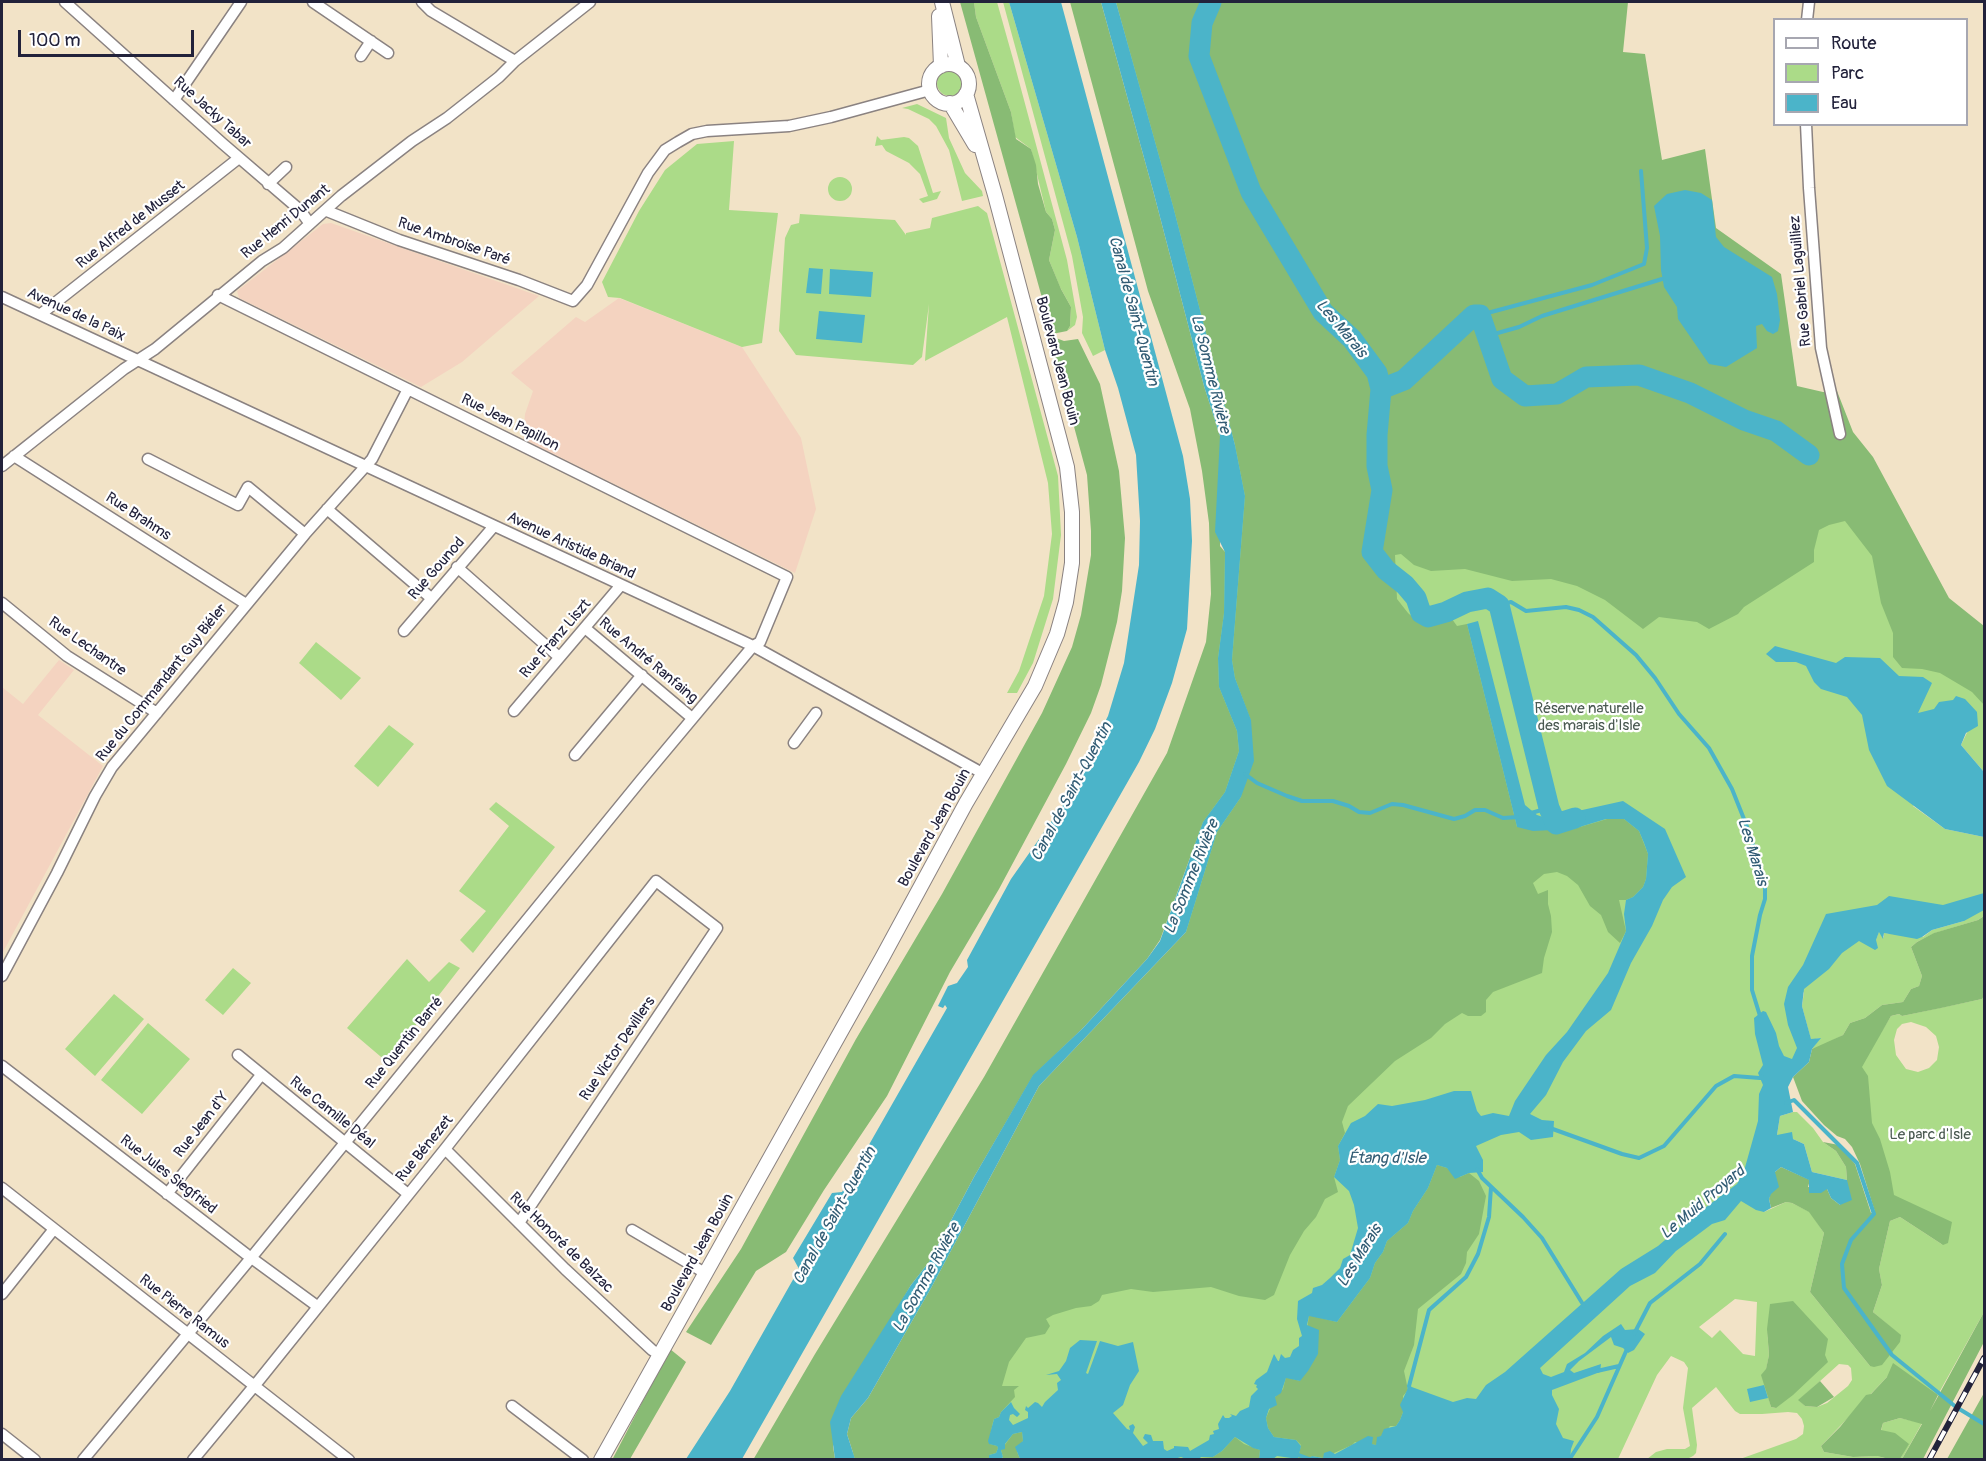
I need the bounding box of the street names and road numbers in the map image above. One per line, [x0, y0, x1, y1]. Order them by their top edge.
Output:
street label: Rue Jacky Tabar [169, 73, 255, 153]
street label: Rue Alfred de Musset [73, 177, 189, 273]
street label: Rue Henri Dunant [238, 181, 334, 263]
street label: Rue Ambroise Paré [395, 214, 513, 270]
street label: Rue Gabriel Laguilliez [1786, 215, 1816, 347]
street label: Avenue de la Paix [24, 284, 128, 346]
street label: Boulevard Jean Bouin [1031, 295, 1083, 427]
street label: Rue Jean Papillon [458, 391, 562, 455]
street label: Rue Brahms [102, 489, 174, 545]
street label: Avenue Aristide Briand [504, 508, 638, 584]
street label: Rue Gounod [405, 534, 469, 604]
street label: Rue Franz Liszt [517, 596, 595, 682]
street label: Rue du Commandant Guy Biéler [93, 601, 231, 765]
street label: Rue Lechantre [45, 614, 129, 680]
street label: Rue André Ranfaing [595, 614, 701, 708]
street label: Boulevard Jean Bouin [895, 766, 975, 890]
street label: Rue Quentin Barré [362, 993, 448, 1093]
street label: Rue Victor Devillers [577, 994, 659, 1104]
street label: Rue Camille Déal [286, 1073, 378, 1153]
street label: Rue Jean d'Y [171, 1088, 233, 1162]
street label: Rue Bénezet [393, 1112, 457, 1186]
street label: Rue Jules Siegfried [116, 1132, 220, 1218]
street label: Rue Honoré de Balzac [505, 1189, 617, 1297]
street label: Boulevard Jean Bouin [658, 1191, 738, 1315]
street label: Rue Pierre Ramus [135, 1271, 233, 1353]

